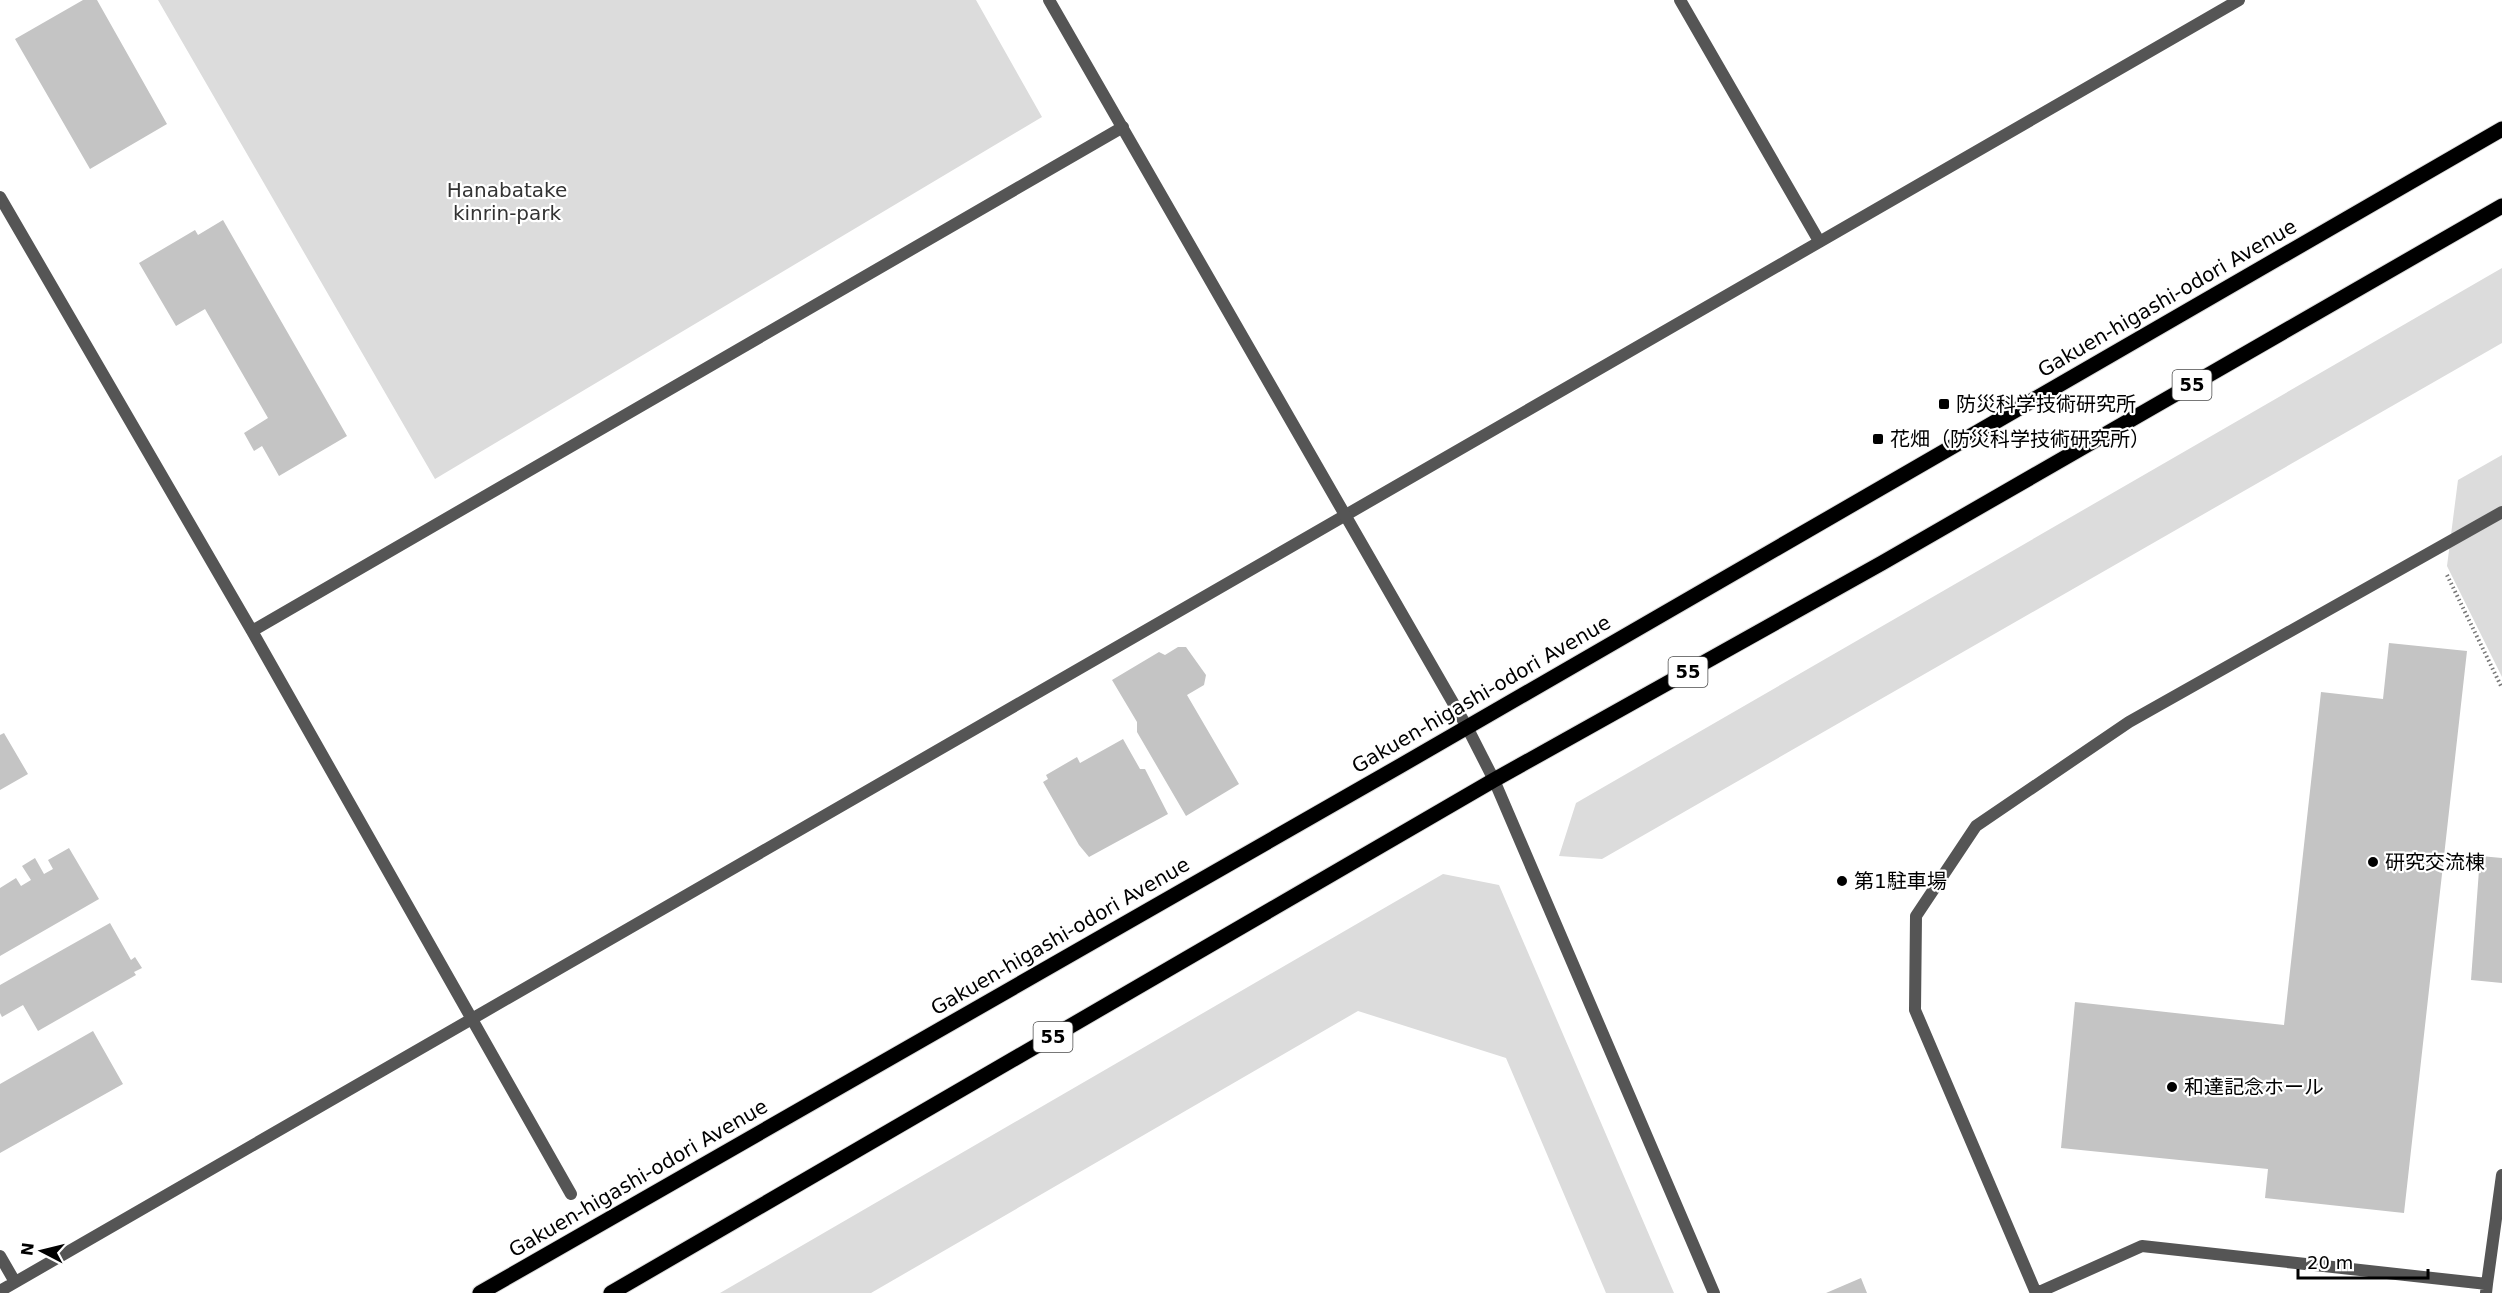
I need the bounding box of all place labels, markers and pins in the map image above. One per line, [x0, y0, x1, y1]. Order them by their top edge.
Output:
place label: 防災科学技術研究所 [1956, 392, 2136, 416]
marker: 防災科学技術研究所 [1937, 397, 1951, 411]
place label: 花畑（防災科学技術研究所） [1890, 427, 2150, 451]
marker: 花畑（防災科学技術研究所） [1871, 432, 1885, 446]
place label: 研究交流棟 [2385, 850, 2485, 874]
marker: 研究交流棟 [2366, 855, 2380, 869]
place label: 第1駐車場 [1854, 869, 1947, 893]
marker: 第1駐車場 [1835, 874, 1849, 888]
place label: 和達記念ホール [2184, 1075, 2324, 1099]
marker: 和達記念ホール [2165, 1080, 2179, 1094]

